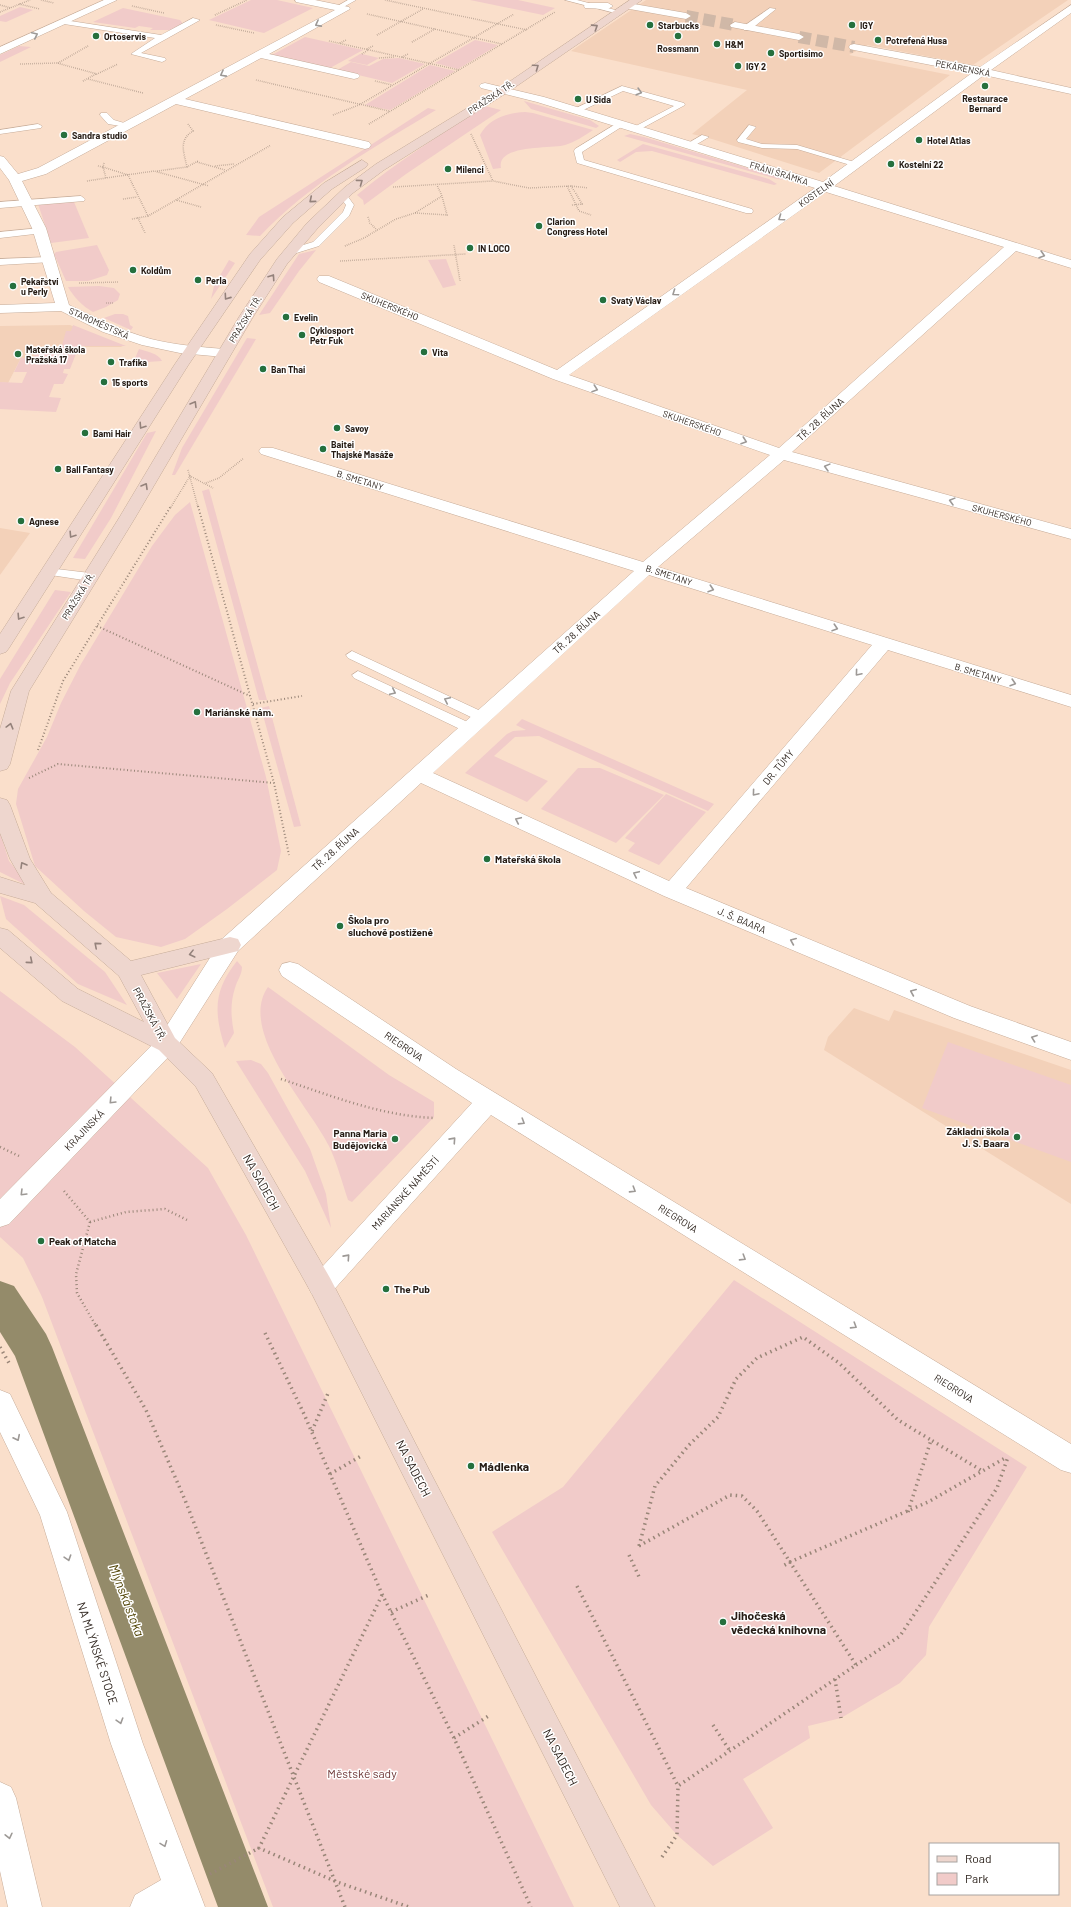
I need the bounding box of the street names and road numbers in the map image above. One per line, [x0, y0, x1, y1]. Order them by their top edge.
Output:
street label: PEKÁRENSKÁ [935, 57, 992, 79]
street label: PRAŽSKÁ TŘ. [466, 78, 516, 116]
street label: FRÁNI ŠRÁMKA [748, 159, 810, 187]
street label: KOSTELNÍ [796, 177, 836, 209]
street label: SKUHERSKÉHO [360, 289, 420, 323]
street label: PRAŽSKÁ TŘ. [226, 294, 264, 344]
street label: STAROMĚSTSKÁ [67, 305, 131, 341]
street label: TŘ. 28. ŘÍJNA [794, 395, 846, 443]
street label: SKUHERSKÉHO [661, 408, 723, 438]
street label: B. SMETANY [335, 468, 385, 492]
street label: SKUHERSKÉHO [971, 502, 1033, 528]
street label: B. SMETANY [644, 562, 694, 588]
street label: PRAŽSKÁ TŘ. [59, 571, 97, 621]
street label: TŘ. 28. ŘÍJNA [550, 608, 602, 656]
street label: B. SMETANY [953, 661, 1003, 685]
street label: DR. TŮMY [760, 747, 796, 787]
street label: TŘ. 28. ŘÍJNA [309, 825, 361, 873]
street label: J. Š. BAARA [716, 904, 768, 936]
street label: PRAŽSKÁ TŘ. [131, 985, 169, 1043]
street label: RIEGROVA [382, 1029, 426, 1063]
street label: KRAJINSKÁ [62, 1107, 106, 1153]
street label: NA SADECH [241, 1152, 283, 1212]
street label: MARIÁNSKÉ NÁMĚSTÍ [369, 1153, 441, 1232]
street label: RIEGROVA [656, 1201, 700, 1235]
street label: RIEGROVA [932, 1371, 976, 1405]
street label: NA SADECH [394, 1437, 434, 1499]
street label: NA MLÝNSKÉ STOCE [75, 1600, 121, 1706]
street label: NA SADECH [541, 1726, 581, 1788]

